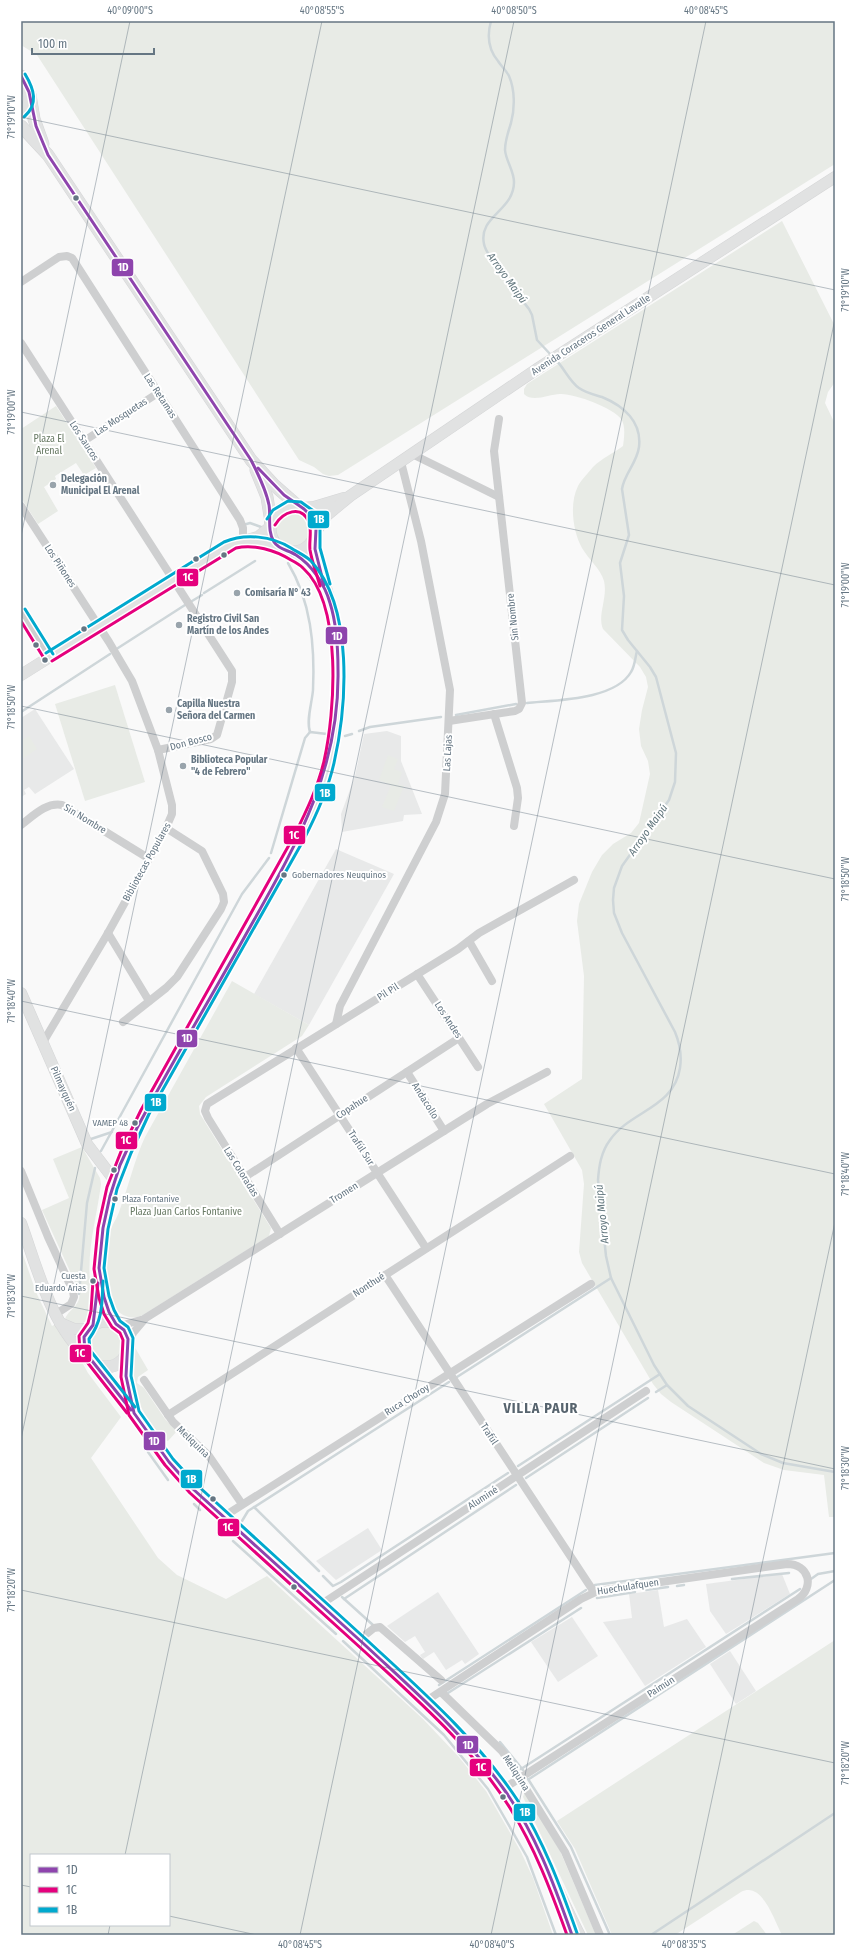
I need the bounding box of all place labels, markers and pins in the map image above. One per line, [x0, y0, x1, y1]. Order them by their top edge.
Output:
unlabelled marker [71, 193, 81, 203]
place label: Delegación Municipal El Arenal [61, 472, 140, 497]
marker: Delegación Municipal El Arenal [48, 480, 58, 490]
unlabelled marker [219, 550, 229, 560]
unlabelled marker [191, 554, 201, 564]
place label: Comisaría N° 43 [245, 586, 311, 599]
marker: Comisaría N° 43 [232, 588, 242, 598]
place label: Registro Civil San Martín de los Andes [187, 613, 270, 637]
marker: Registro Civil San Martín de los Andes [174, 620, 184, 630]
unlabelled marker [79, 624, 89, 634]
unlabelled marker [31, 640, 41, 650]
unlabelled marker [40, 655, 50, 665]
place label: Capilla Nuestra Señora del Carmen [177, 698, 255, 722]
marker: Capilla Nuestra Señora del Carmen [164, 705, 174, 715]
place label: Biblioteca Popular "4 de Febrero" [191, 754, 268, 778]
marker: Biblioteca Popular "4 de Febrero" [178, 761, 188, 771]
marker: Gobernadores Neuquinos [279, 870, 289, 880]
place label: Gobernadores Neuquinos [292, 870, 386, 880]
place label: VAMEP 48 [93, 1118, 128, 1128]
marker: VAMEP 48 [130, 1118, 140, 1128]
unlabelled marker [109, 1165, 119, 1175]
marker: Plaza Fontanive [110, 1194, 120, 1204]
place label: Plaza Fontanive [122, 1194, 180, 1204]
place label: Cuesta Eduardo Arias [35, 1271, 87, 1293]
marker: Cuesta Eduardo Arias [88, 1276, 98, 1286]
unlabelled marker [208, 1494, 218, 1504]
unlabelled marker [289, 1582, 299, 1592]
unlabelled marker [498, 1792, 508, 1802]

